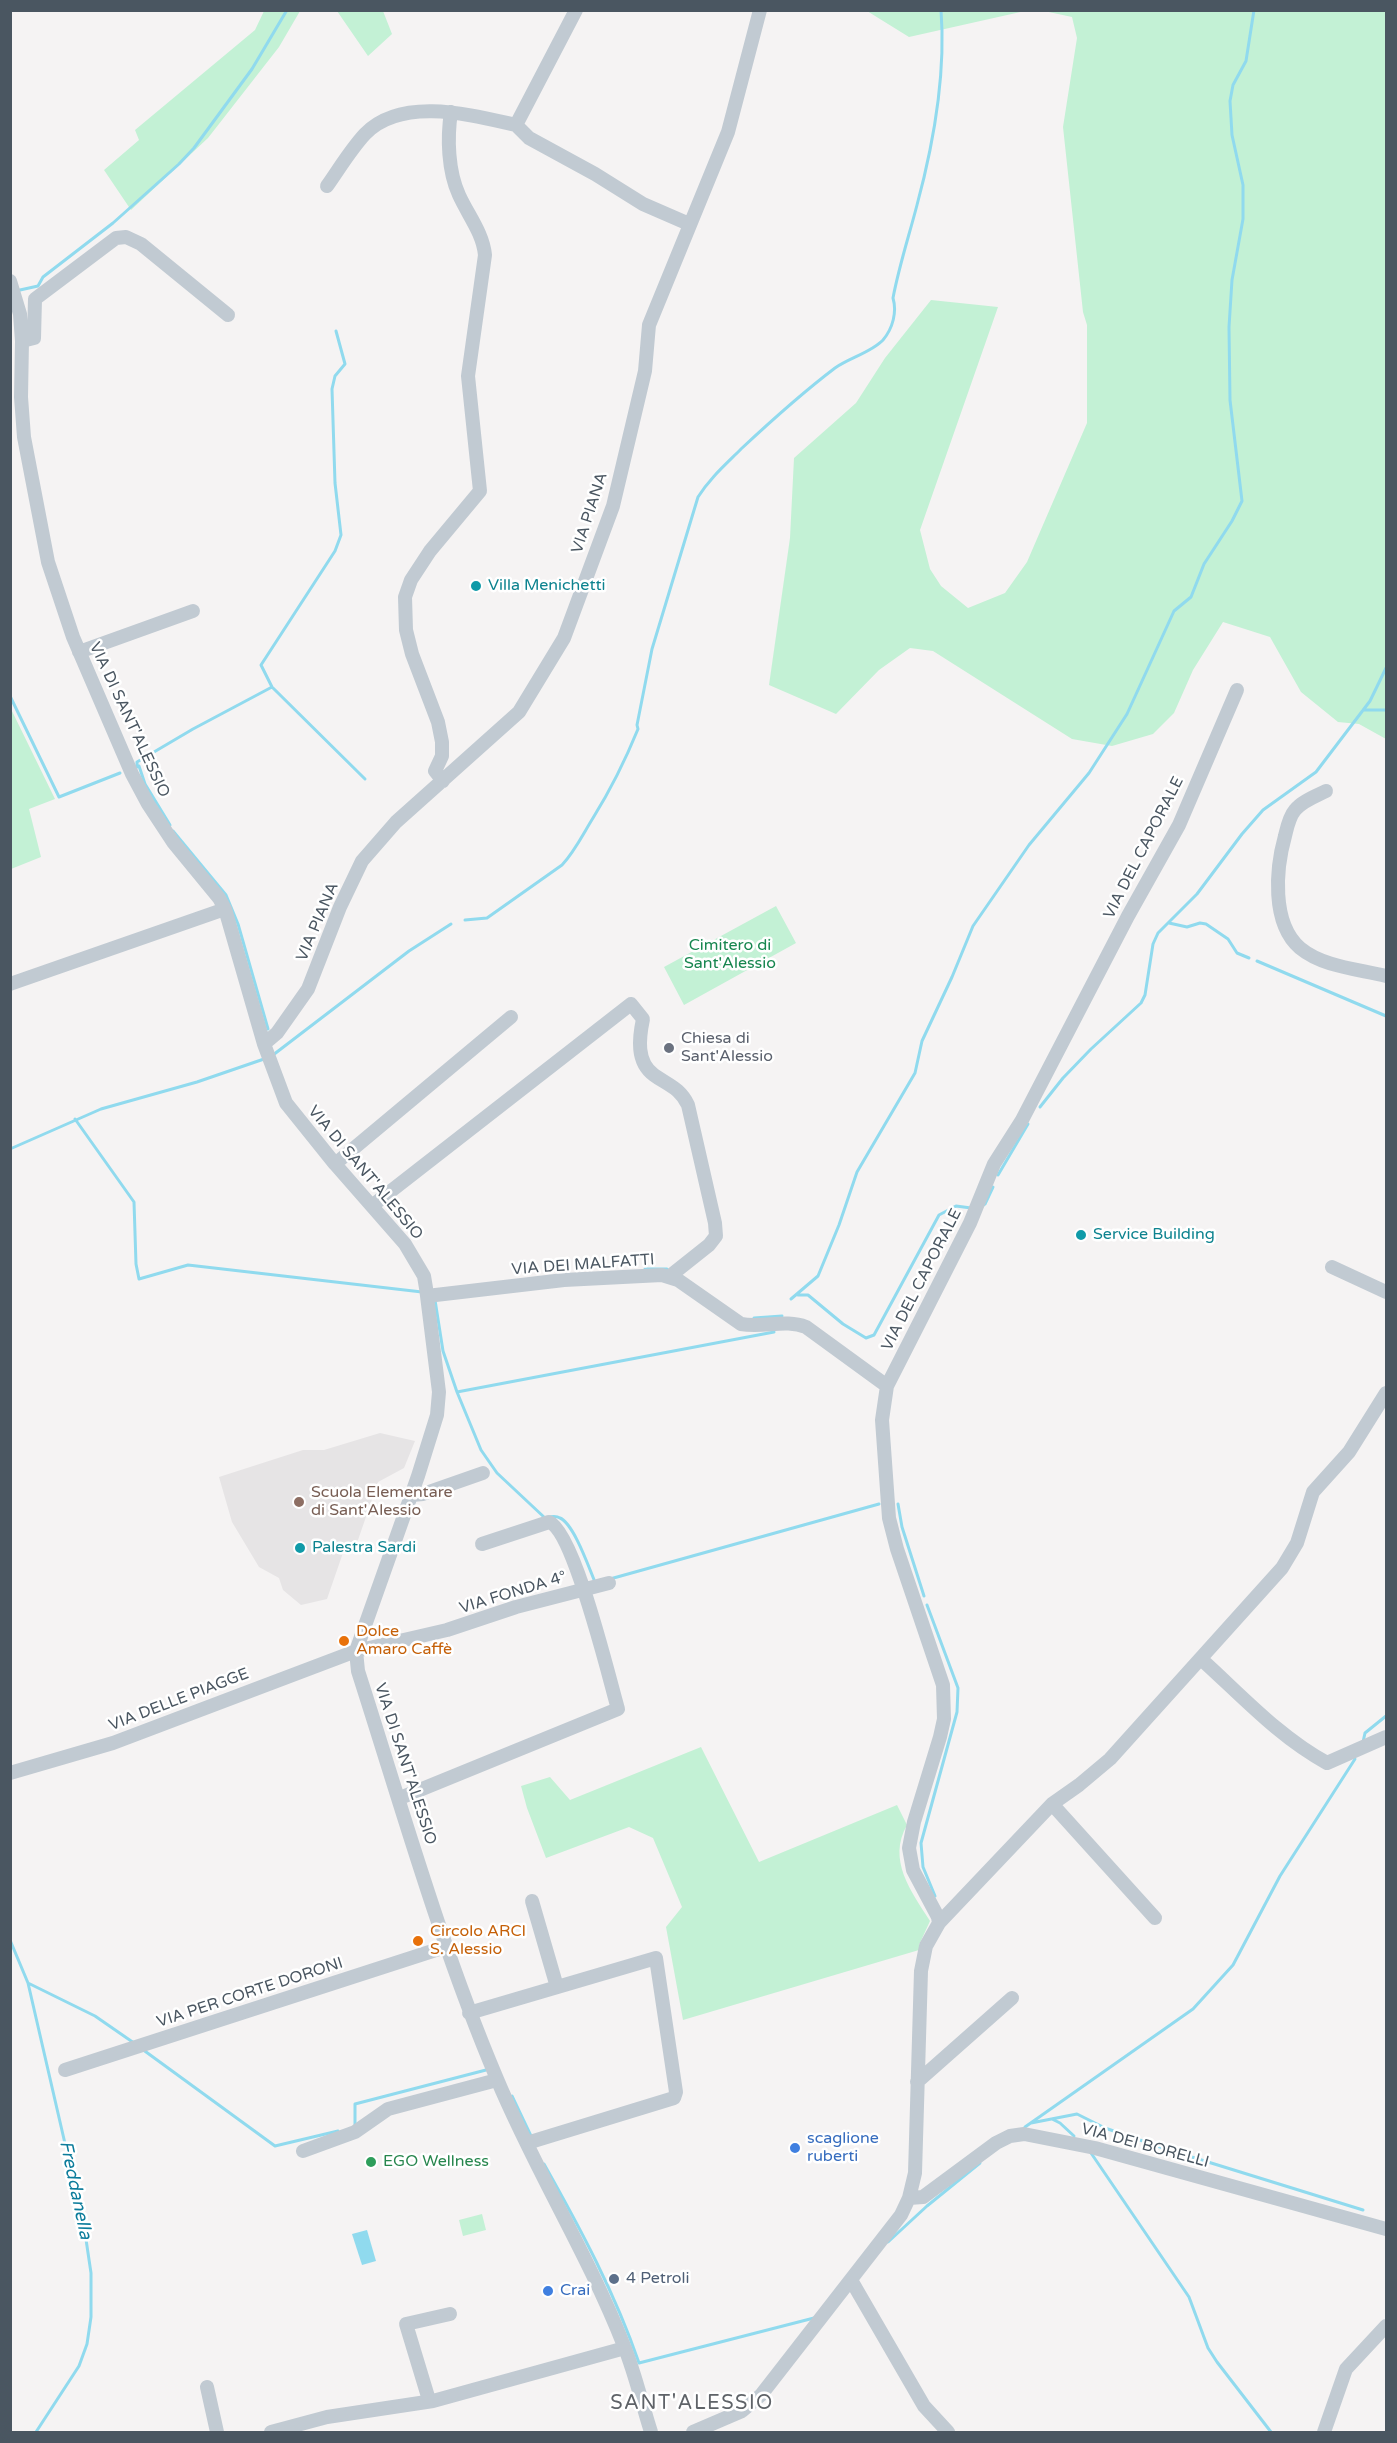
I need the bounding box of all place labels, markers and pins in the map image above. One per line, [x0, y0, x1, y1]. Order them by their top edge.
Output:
place label: Villa Menichetti [488, 576, 606, 596]
marker: Villa Menichetti [469, 579, 483, 593]
place label: Chiesa di Sant'Alessio [681, 1029, 773, 1067]
marker: Chiesa di Sant'Alessio [662, 1041, 676, 1055]
place label: Service Building [1093, 1225, 1215, 1245]
marker: Service Building [1074, 1228, 1088, 1242]
place label: Scuola Elementare di Sant'Alessio [311, 1483, 453, 1521]
marker: Scuola Elementare di Sant'Alessio [292, 1495, 306, 1509]
place label: Palestra Sardi [312, 1538, 416, 1558]
marker: Palestra Sardi [293, 1541, 307, 1555]
place label: Dolce Amaro Caffè [356, 1622, 452, 1660]
marker: Dolce Amaro Caffè [337, 1634, 351, 1648]
place label: Circolo ARCI S. Alessio [430, 1922, 526, 1960]
marker: Circolo ARCI S. Alessio [411, 1934, 425, 1948]
place label: scaglione ruberti [807, 2129, 879, 2167]
marker: scaglione ruberti [788, 2141, 802, 2155]
place label: EGO Wellness [383, 2152, 489, 2172]
marker: EGO Wellness [364, 2155, 378, 2169]
place label: 4 Petroli [626, 2269, 689, 2289]
marker: 4 Petroli [607, 2272, 621, 2286]
place label: Crai [560, 2281, 590, 2301]
marker: Crai [541, 2284, 555, 2298]

